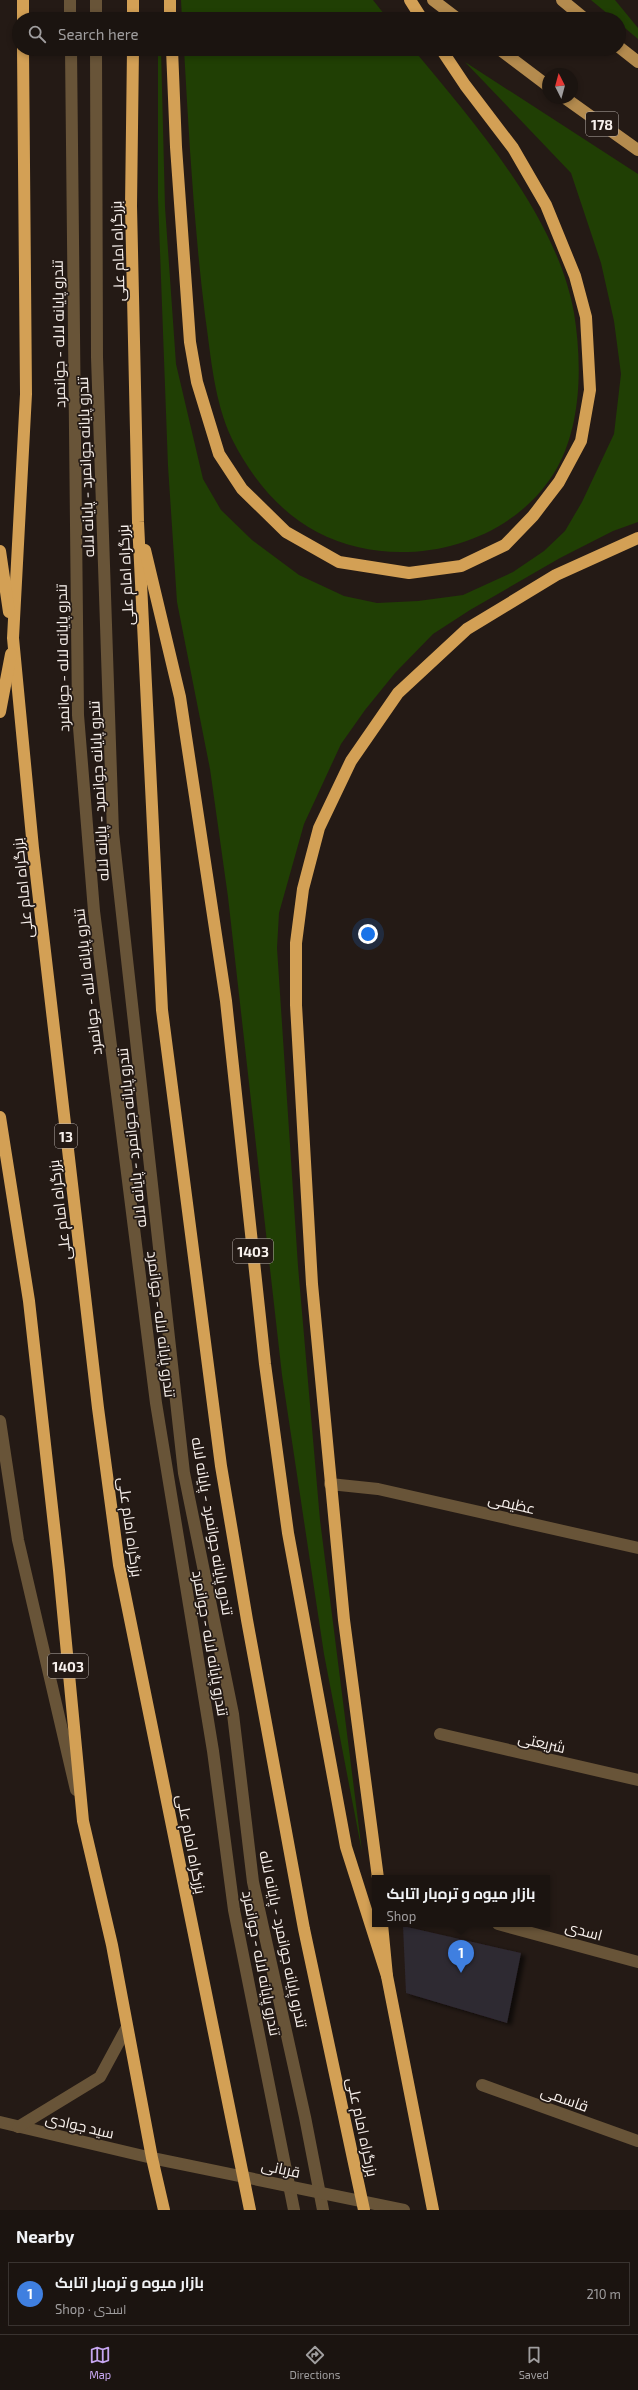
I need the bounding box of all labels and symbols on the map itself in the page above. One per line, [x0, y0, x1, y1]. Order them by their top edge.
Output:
north arrow [542, 68, 578, 104]
road number: 178 [586, 112, 618, 136]
street label: بزرگراه امام علی [106, 200, 130, 302]
street label: تندرو پایانه لاله - جوانمرد [48, 260, 70, 408]
street label: تندرو پایانه جوانمرد - پایانه لاله [73, 376, 99, 557]
street label: بزرگراه امام علی [113, 524, 139, 626]
street label: تندرو پایانه لاله - جوانمرد [52, 584, 74, 732]
street label: تندرو پایانه جوانمرد - پایانه لاله [84, 700, 114, 882]
street label: بزرگراه امام علی [8, 837, 38, 939]
street label: تندرو پایانه لاله - جوانمرد [69, 907, 107, 1056]
your location [358, 924, 378, 944]
street label: تندرو پایانه جوانمرد - پایانه لاله [113, 1047, 151, 1229]
road number: 13 [55, 1124, 77, 1148]
street label: بزرگراه امام علی [44, 1159, 76, 1261]
road number: 1403 [233, 1239, 273, 1263]
street label: تندرو پایانه لاله - جوانمرد [142, 1250, 180, 1399]
street label: تندرو پایانه جوانمرد - پایانه لاله [186, 1436, 238, 1617]
street label: بزرگراه امام علی [113, 1476, 147, 1578]
street label: عظیمی [486, 1489, 537, 1519]
street label: تندرو پایانه لاله - جوانمرد [187, 1569, 233, 1718]
road number: 1403 [48, 1654, 88, 1678]
street label: شریعتی [516, 1728, 567, 1758]
street label: بزرگراه امام علی [172, 1793, 210, 1896]
street label: تندرو پایانه جوانمرد - پایانه لاله [254, 1849, 312, 2030]
street label: تندرو پایانه لاله - جوانمرد [237, 1889, 285, 2038]
street label: اسدی [563, 1916, 605, 1946]
pin: 1 [448, 1940, 474, 1973]
street label: بزرگراه امام علی [342, 2076, 382, 2179]
street label: قاسمی [538, 2081, 591, 2117]
street label: سید جوادی [43, 2108, 116, 2144]
street label: قربانی [259, 2155, 302, 2183]

